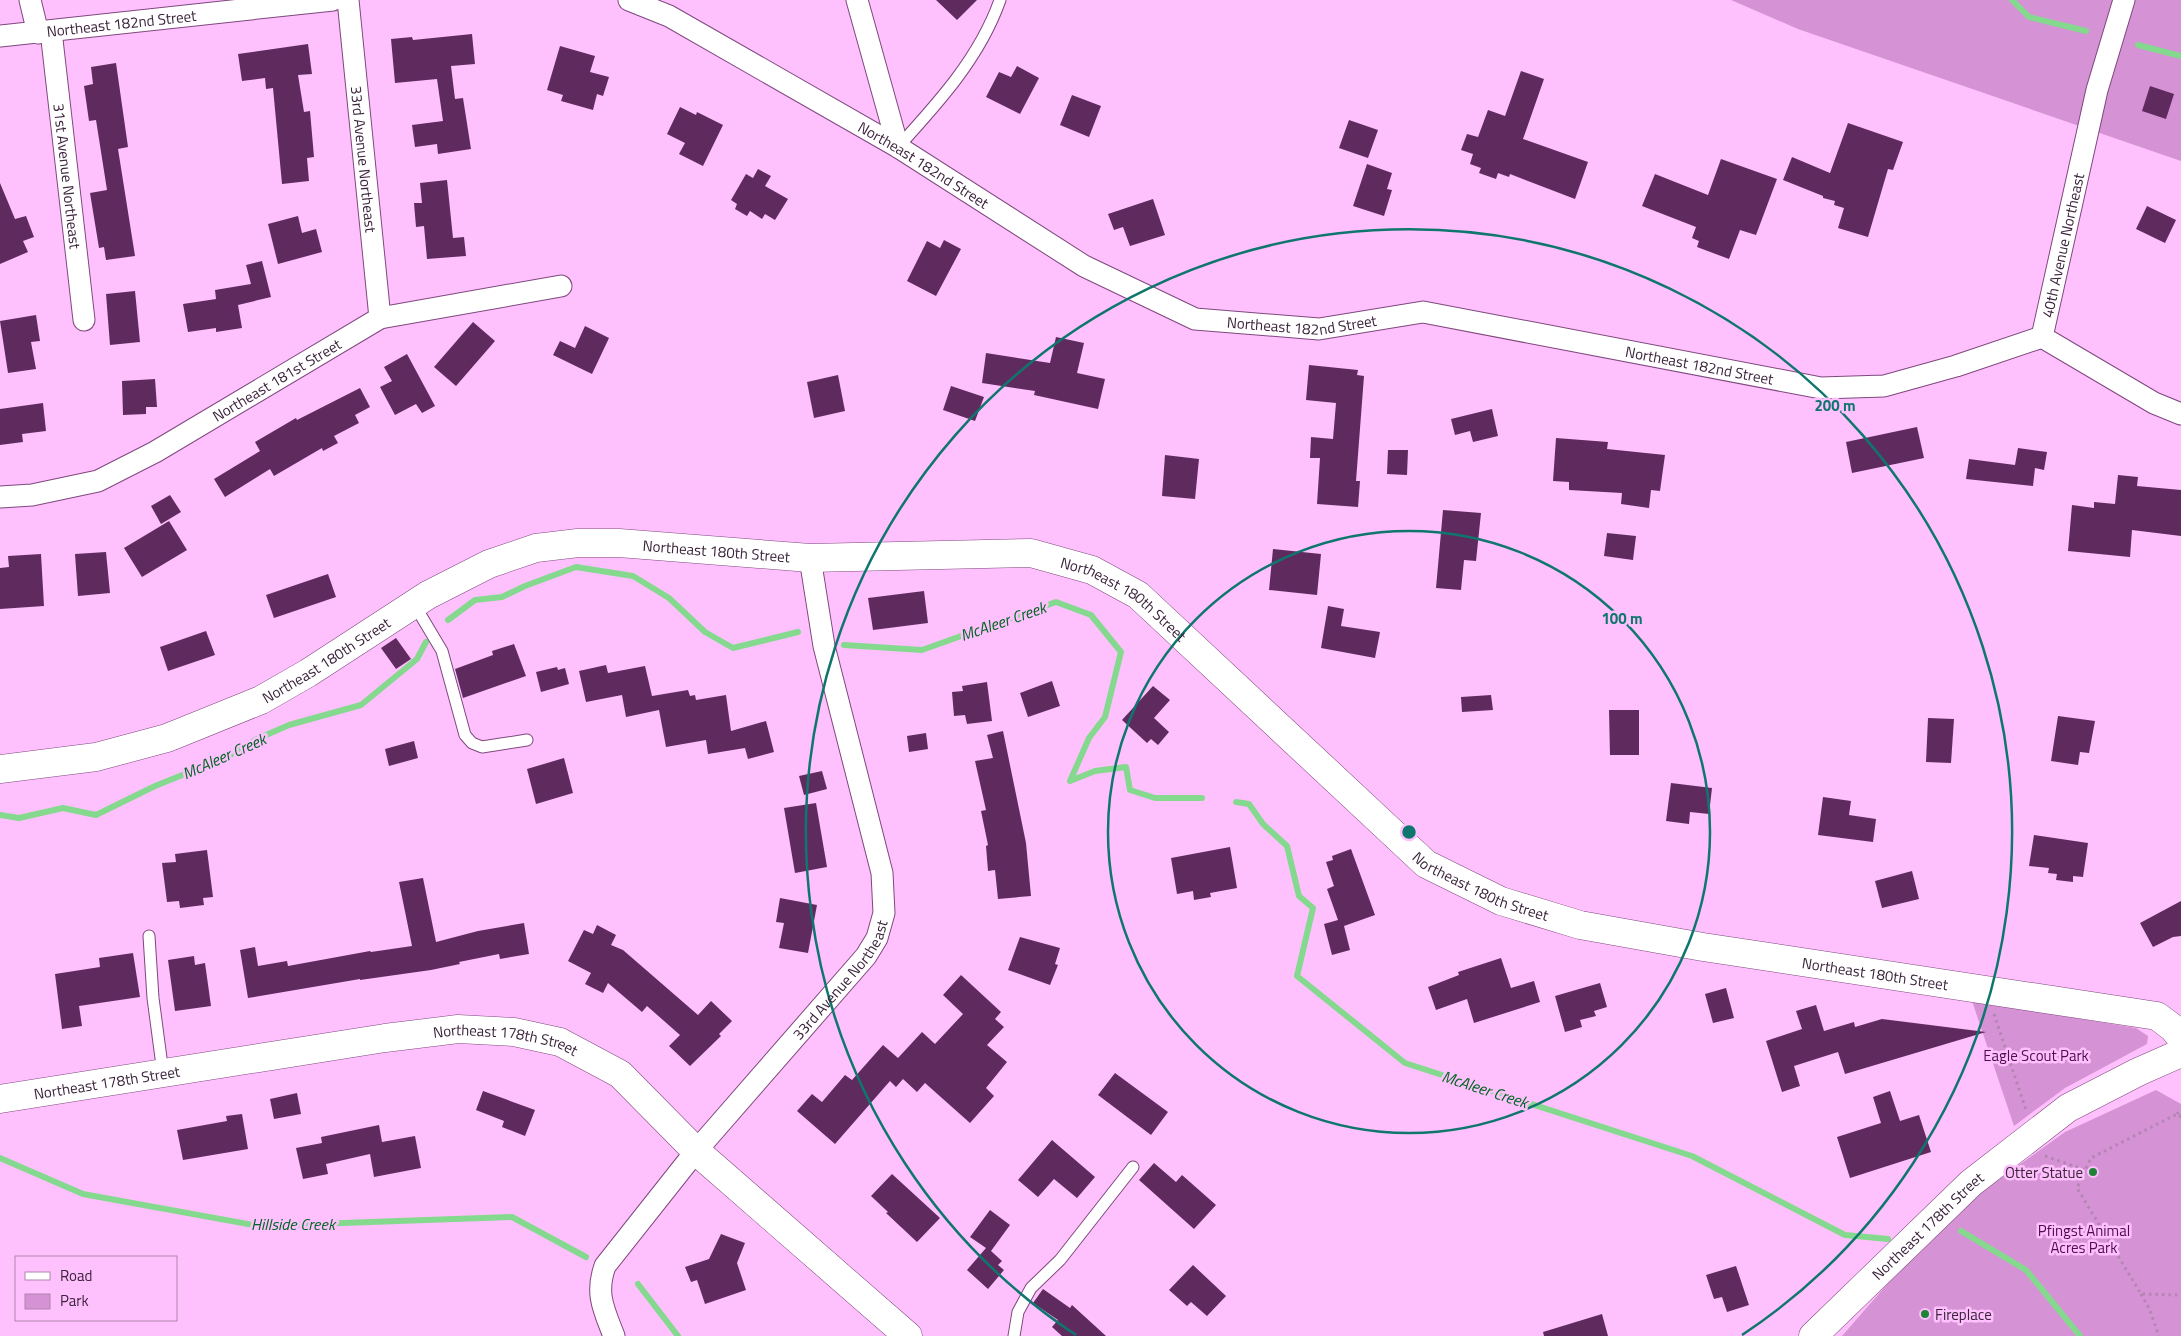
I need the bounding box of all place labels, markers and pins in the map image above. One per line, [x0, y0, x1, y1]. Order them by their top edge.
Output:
centre of rings [1400, 823, 1418, 841]
place label: Otter Statue [2005, 1161, 2083, 1184]
marker: Otter Statue [2087, 1166, 2099, 1178]
place label: Fireplace [1935, 1303, 1992, 1326]
marker: Fireplace [1919, 1308, 1931, 1320]

